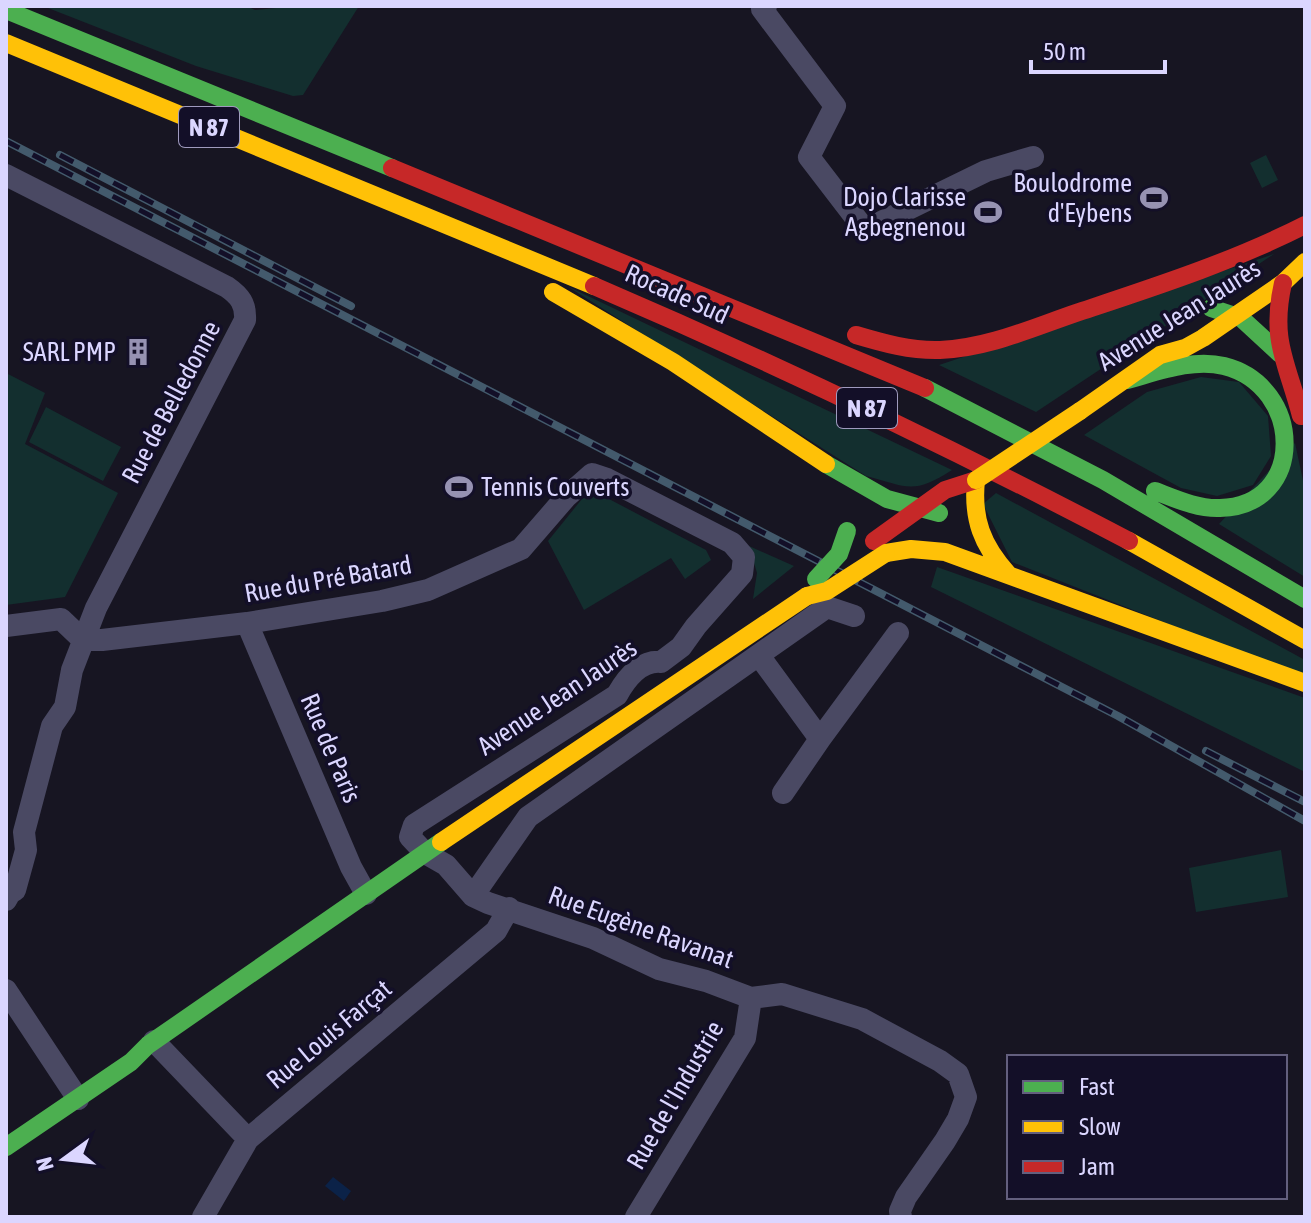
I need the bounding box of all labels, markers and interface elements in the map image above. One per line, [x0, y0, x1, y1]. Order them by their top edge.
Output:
scale bar [1031, 24, 1165, 74]
text: 50 m [1043, 38, 1086, 65]
road number: N 87 [179, 107, 239, 147]
place label: Boulodrome d'Eybens [1013, 168, 1132, 228]
place label: Dojo Clarisse Agbegnenou [843, 182, 966, 242]
sports icon: Boulodrome d'Eybens [1139, 183, 1169, 213]
sports icon: Dojo Clarisse Agbegnenou [973, 197, 1003, 227]
street label: Avenue Jean Jaurès [1092, 253, 1266, 377]
street label: Rocade Sud [620, 258, 734, 330]
street label: Rue de Belledonne [116, 316, 226, 488]
place label: SARL PMP [23, 337, 116, 367]
building icon: SARL PMP [123, 337, 153, 367]
road number: N 87 [837, 388, 897, 428]
sports icon: Tennis Couverts [444, 472, 474, 502]
place label: Tennis Couverts [481, 472, 629, 502]
street label: Rue du Pré Batard [242, 550, 414, 608]
street label: Avenue Jean Jaurès [472, 633, 642, 761]
street label: Rue de Paris [295, 689, 367, 807]
street label: Rue Eugène Ravanat [544, 880, 738, 974]
street label: Rue Louis Farçat [261, 973, 397, 1095]
street label: Rue de l'Industrie [621, 1016, 729, 1174]
legend [1007, 1055, 1287, 1199]
text: Fast [1079, 1073, 1115, 1100]
text: Slow [1079, 1113, 1121, 1140]
north arrow [24, 1119, 104, 1199]
text: Jam [1079, 1153, 1115, 1180]
text: N [30, 1155, 59, 1174]

